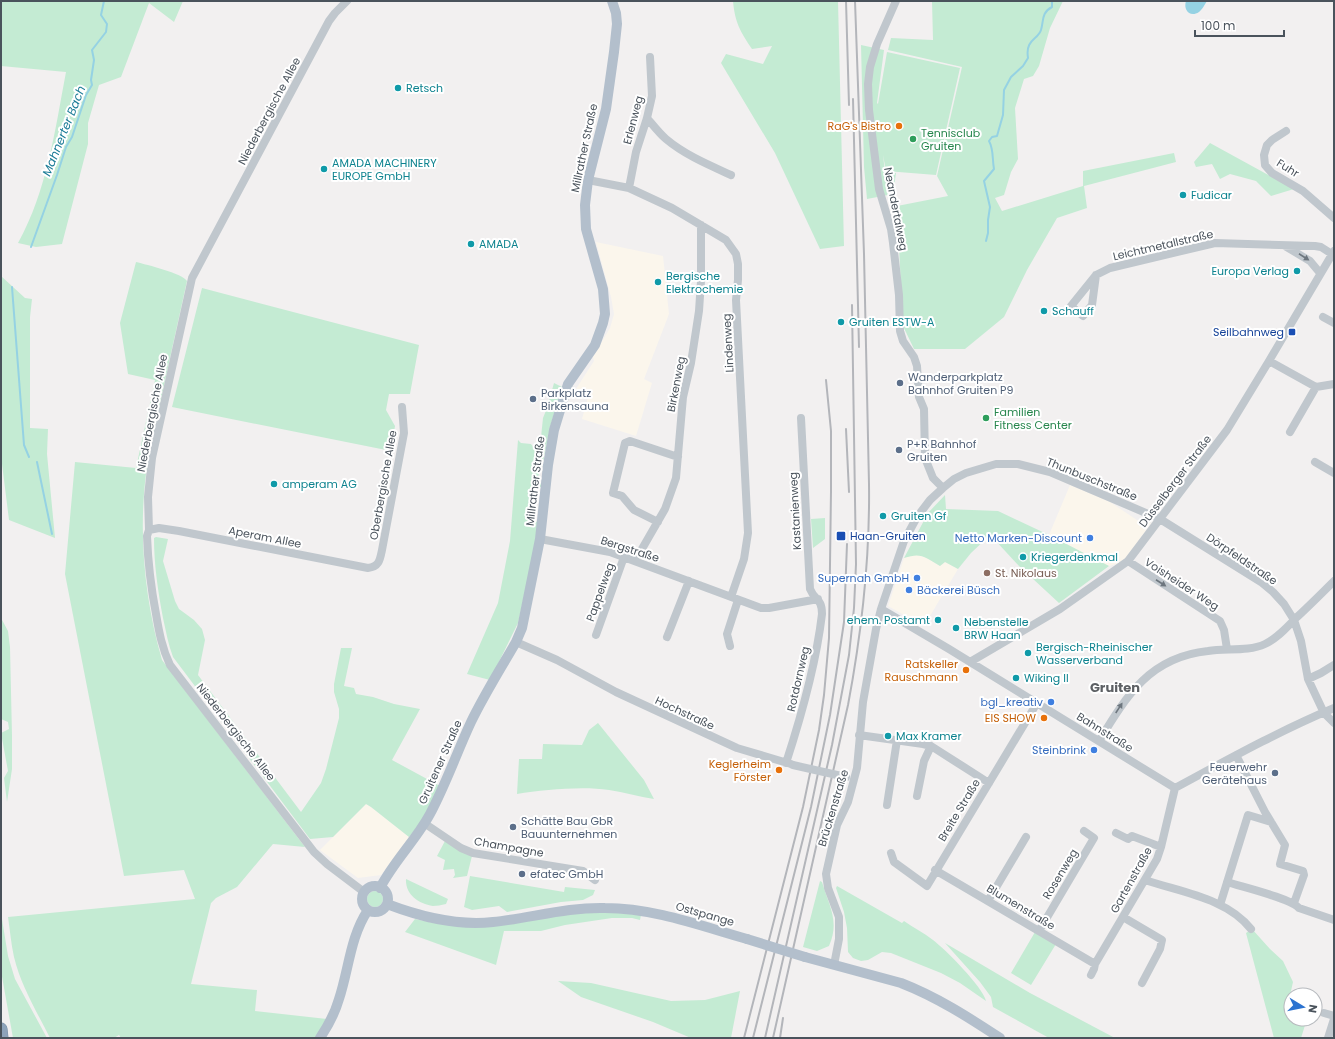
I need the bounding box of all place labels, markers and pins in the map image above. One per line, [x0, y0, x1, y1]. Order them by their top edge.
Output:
place label: Retsch [406, 80, 443, 96]
marker: Retsch [393, 83, 403, 93]
place label: RaG's Bistro [828, 118, 891, 134]
marker: RaG's Bistro [894, 121, 904, 131]
place label: Tennisclub Gruiten [921, 125, 980, 154]
marker: Tennisclub Gruiten [908, 134, 918, 144]
place label: AMADA MACHINERY EUROPE GmbH [332, 155, 437, 184]
marker: AMADA MACHINERY EUROPE GmbH [319, 164, 329, 174]
place label: Fudicar [1191, 187, 1232, 203]
marker: Fudicar [1178, 190, 1188, 200]
place label: AMADA [479, 236, 519, 252]
marker: AMADA [466, 239, 476, 249]
place label: Europa Verlag [1211, 263, 1289, 279]
marker: Europa Verlag [1292, 266, 1302, 276]
place label: Bergische Elektrochemie [666, 268, 744, 297]
marker: Bergische Elektrochemie [653, 277, 663, 287]
place label: Schauff [1052, 303, 1094, 319]
marker: Schauff [1039, 306, 1049, 316]
place label: Gruiten ESTW-A [849, 314, 935, 330]
marker: Gruiten ESTW-A [836, 317, 846, 327]
place label: Seilbahnweg [1213, 324, 1284, 340]
marker: Seilbahnweg [1287, 327, 1297, 337]
place label: Wanderparkplatz Bahnhof Gruiten P9 [908, 369, 1013, 398]
marker: Wanderparkplatz Bahnhof Gruiten P9 [895, 378, 905, 388]
place label: Parkplatz Birkensauna [541, 385, 609, 414]
marker: Parkplatz Birkensauna [528, 394, 538, 404]
place label: Familien Fitness Center [994, 404, 1072, 433]
marker: Familien Fitness Center [981, 413, 991, 423]
place label: P+R Bahnhof Gruiten [907, 436, 977, 465]
marker: P+R Bahnhof Gruiten [894, 445, 904, 455]
place label: amperam AG [282, 476, 357, 492]
marker: amperam AG [269, 479, 279, 489]
place label: Gruiten Gf [891, 508, 947, 524]
marker: Gruiten Gf [878, 511, 888, 521]
place label: Haan-Gruiten [850, 528, 926, 544]
marker: Haan-Gruiten [835, 530, 847, 542]
place label: Netto Marken-Discount [955, 530, 1082, 546]
marker: Netto Marken-Discount [1085, 533, 1095, 543]
place label: Kriegerdenkmal [1031, 549, 1118, 565]
marker: Kriegerdenkmal [1018, 552, 1028, 562]
place label: St. Nikolaus [995, 565, 1057, 581]
marker: St. Nikolaus [982, 568, 992, 578]
place label: Supernah GmbH [818, 570, 909, 586]
marker: Supernah GmbH [912, 573, 922, 583]
place label: Bäckerei Büsch [917, 582, 1000, 598]
marker: Bäckerei Büsch [904, 585, 914, 595]
place label: ehem. Postamt [847, 612, 930, 628]
place label: Nebenstelle BRW Haan [964, 614, 1029, 643]
marker: ehem. Postamt [933, 615, 943, 625]
marker: Nebenstelle BRW Haan [951, 623, 961, 633]
place label: Bergisch-Rheinischer Wasserverband [1036, 639, 1153, 668]
marker: Bergisch-Rheinischer Wasserverband [1023, 648, 1033, 658]
place label: Ratskeller Rauschmann [885, 656, 958, 685]
marker: Ratskeller Rauschmann [961, 665, 971, 675]
place label: Wiking II [1024, 670, 1069, 686]
marker: Wiking II [1011, 673, 1021, 683]
place label: bgl_kreativ [980, 694, 1044, 710]
marker: bgl_kreativ [1046, 697, 1056, 707]
place label: EIS SHOW [985, 710, 1036, 726]
marker: EIS SHOW [1039, 713, 1049, 723]
place label: Max Kramer [896, 728, 962, 744]
marker: Max Kramer [883, 731, 893, 741]
place label: Steinbrink [1032, 742, 1086, 758]
marker: Steinbrink [1089, 745, 1099, 755]
place label: Keglerheim Förster [709, 756, 771, 785]
place label: Feuerwehr Gerätehaus [1202, 759, 1267, 788]
marker: Keglerheim Förster [774, 765, 784, 775]
marker: Feuerwehr Gerätehaus [1270, 768, 1280, 778]
place label: Schätte Bau GbR Bauunternehmen [521, 813, 617, 842]
marker: Schätte Bau GbR Bauunternehmen [508, 822, 518, 832]
place label: efatec GmbH [530, 866, 603, 882]
marker: efatec GmbH [517, 869, 527, 879]

